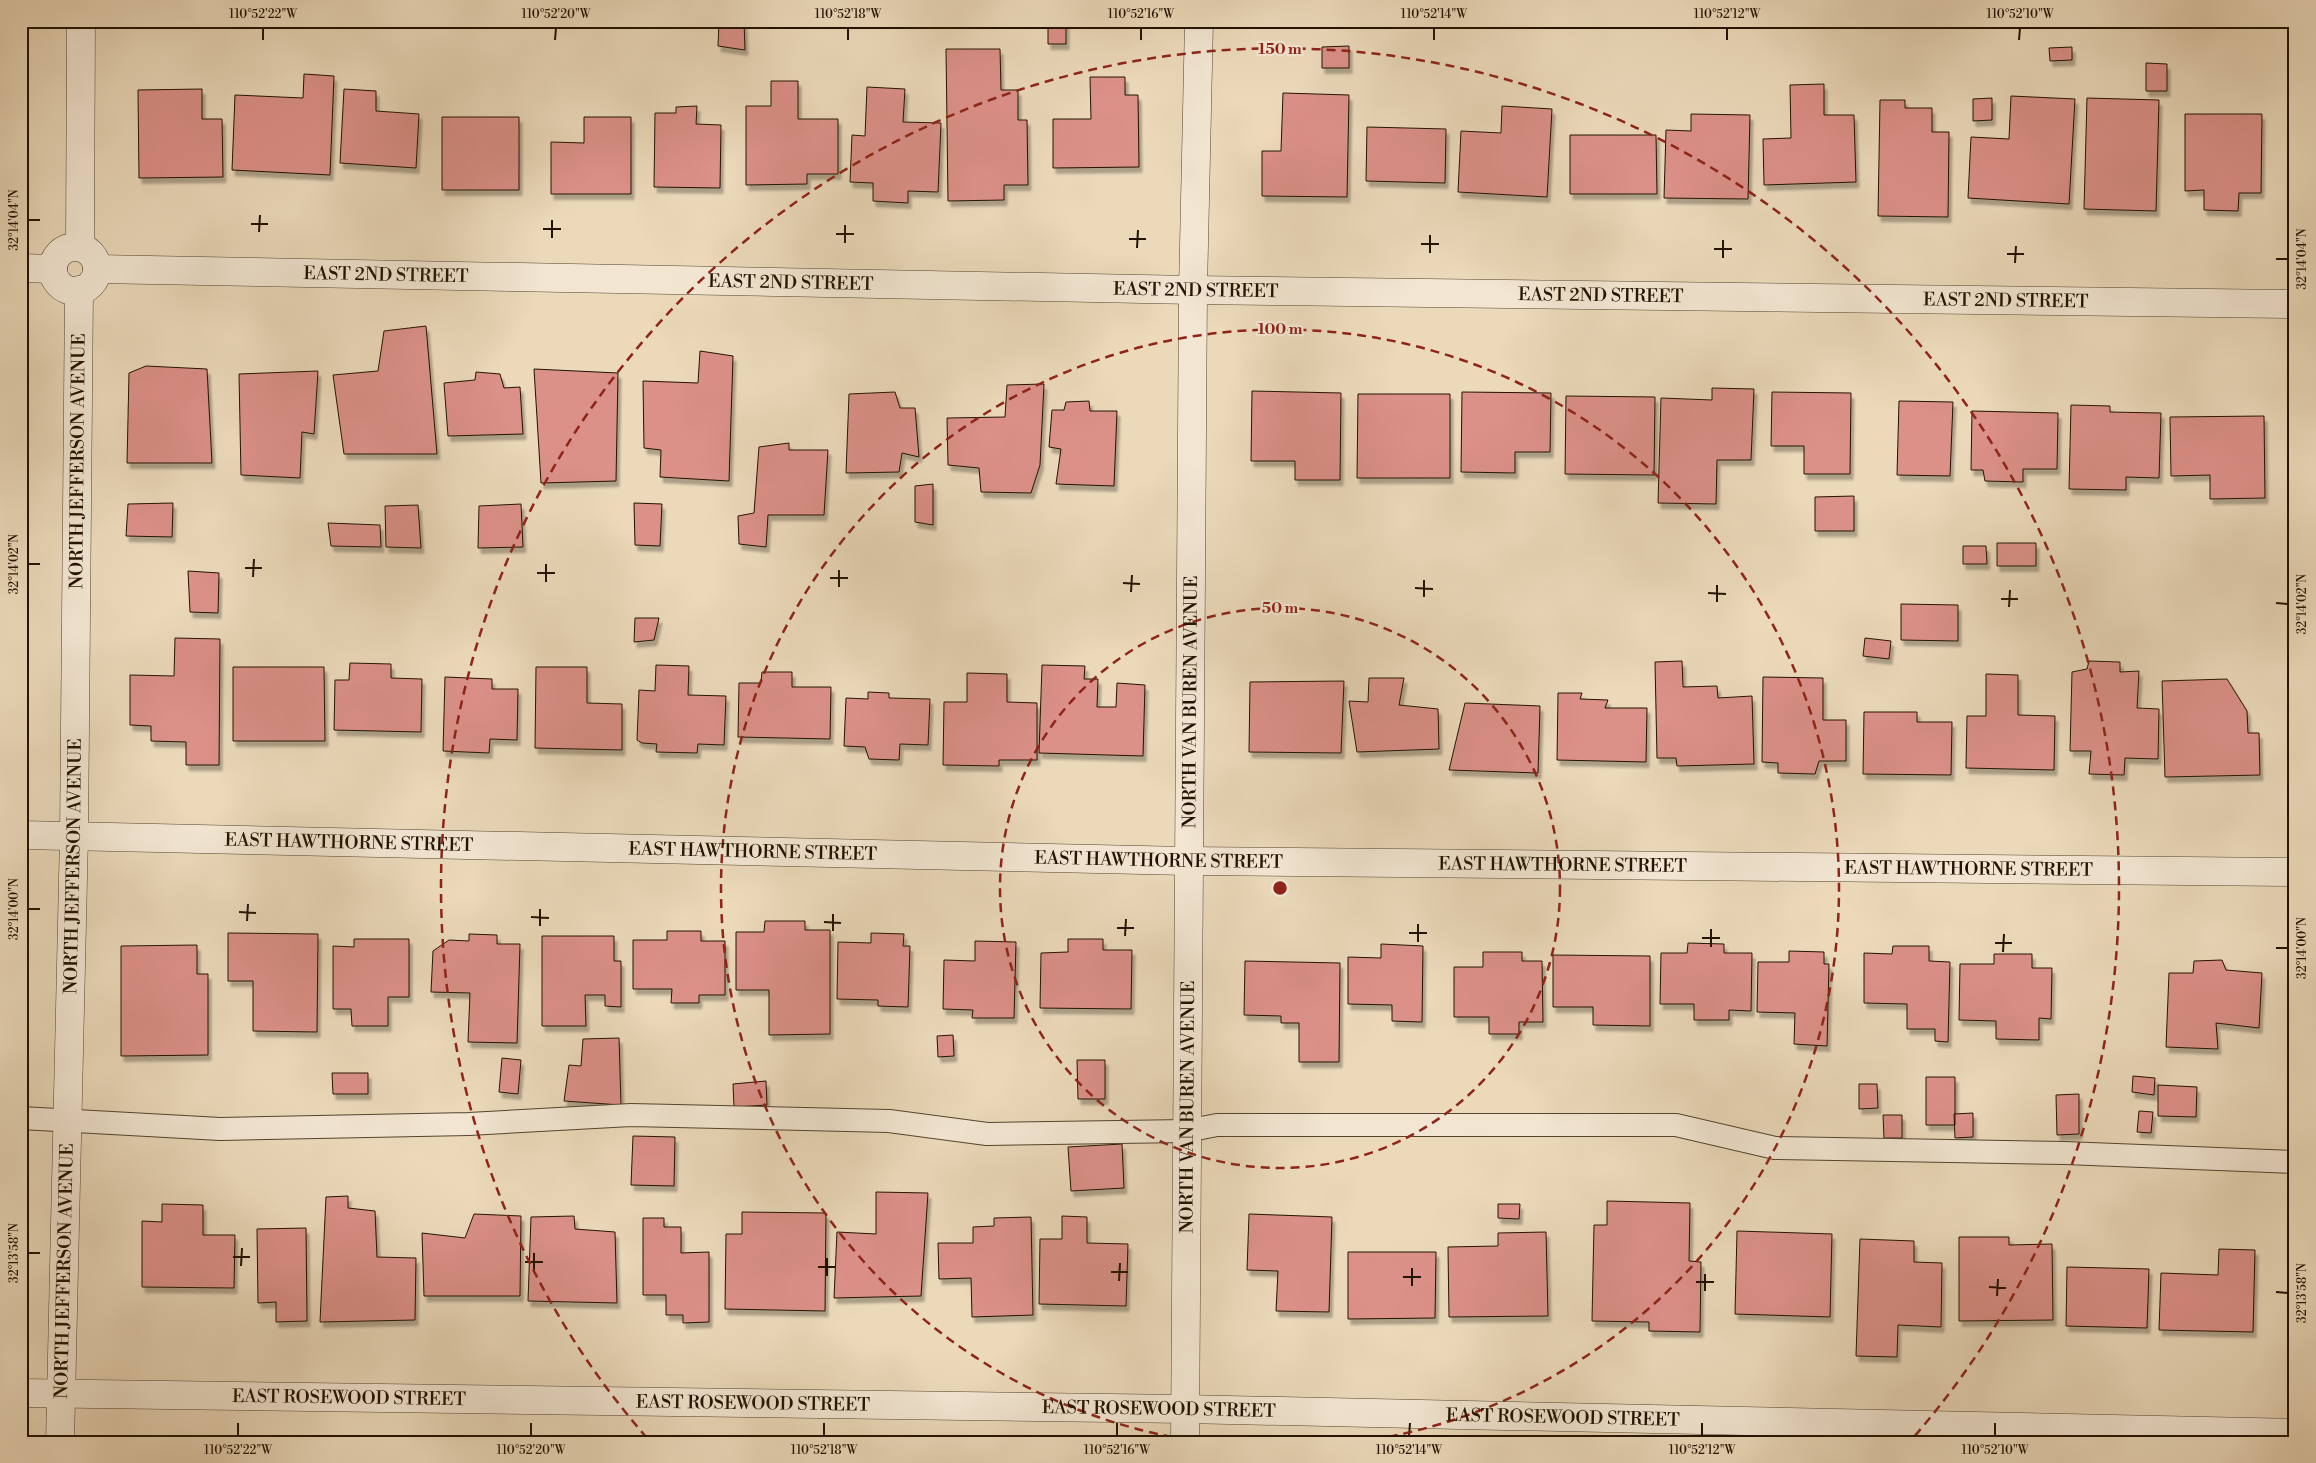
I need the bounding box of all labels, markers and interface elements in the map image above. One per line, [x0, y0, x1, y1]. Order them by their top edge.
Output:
text: 110°52'22"W [229, 7, 298, 22]
text: 110°52'20"W [521, 7, 592, 22]
text: 110°52'18"W [815, 7, 882, 22]
text: 110°52'16"W [1108, 7, 1175, 22]
text: 110°52'14"W [1401, 7, 1468, 22]
text: 110°52'12"W [1694, 7, 1761, 22]
text: 110°52'10"W [1986, 7, 2055, 22]
text: 150 m [1258, 40, 1302, 59]
text: 32°14'04"N [7, 189, 22, 251]
text: 32°14'04"N [2295, 228, 2310, 290]
street label: EAST 2ND STREET [303, 262, 469, 288]
street label: EAST 2ND STREET [708, 270, 874, 296]
street label: EAST 2ND STREET [1113, 277, 1279, 303]
street label: EAST 2ND STREET [1518, 283, 1684, 308]
street label: EAST 2ND STREET [1923, 288, 2089, 313]
text: 100 m [1258, 320, 1303, 339]
street label: NORTH JEFFERSON AVENUE [65, 333, 91, 589]
text: 32°14'02"N [7, 534, 22, 594]
text: 32°14'02"N [2295, 574, 2310, 634]
street label: NORTH VAN BUREN AVENUE [1178, 575, 1203, 829]
text: 50 m [1262, 599, 1298, 618]
street label: NORTH JEFFERSON AVENUE [59, 738, 87, 994]
street label: EAST HAWTHORNE STREET [224, 829, 474, 857]
street label: EAST HAWTHORNE STREET [628, 838, 878, 866]
street label: EAST HAWTHORNE STREET [1034, 847, 1283, 874]
street label: EAST HAWTHORNE STREET [1438, 852, 1687, 878]
street label: EAST HAWTHORNE STREET [1844, 857, 2093, 882]
text: 32°14'00"N [7, 878, 22, 940]
centre of rings [1271, 879, 1289, 897]
text: 32°14'00"N [2295, 917, 2310, 979]
street label: NORTH VAN BUREN AVENUE [1175, 980, 1200, 1234]
street label: NORTH JEFFERSON AVENUE [50, 1143, 79, 1399]
text: 32°13'58"N [7, 1223, 22, 1283]
text: 32°13'58"N [2295, 1263, 2310, 1323]
street label: EAST ROSEWOOD STREET [232, 1385, 466, 1411]
street label: EAST ROSEWOOD STREET [636, 1390, 870, 1417]
street label: EAST ROSEWOOD STREET [1042, 1396, 1276, 1423]
street label: EAST ROSEWOOD STREET [1446, 1404, 1680, 1432]
text: 110°52'22"W [204, 1443, 273, 1458]
text: 110°52'20"W [496, 1443, 567, 1458]
text: 110°52'18"W [791, 1443, 858, 1458]
text: 110°52'16"W [1084, 1443, 1151, 1458]
text: 110°52'14"W [1376, 1443, 1443, 1458]
text: 110°52'12"W [1669, 1443, 1736, 1458]
text: 110°52'10"W [1961, 1443, 2030, 1458]

